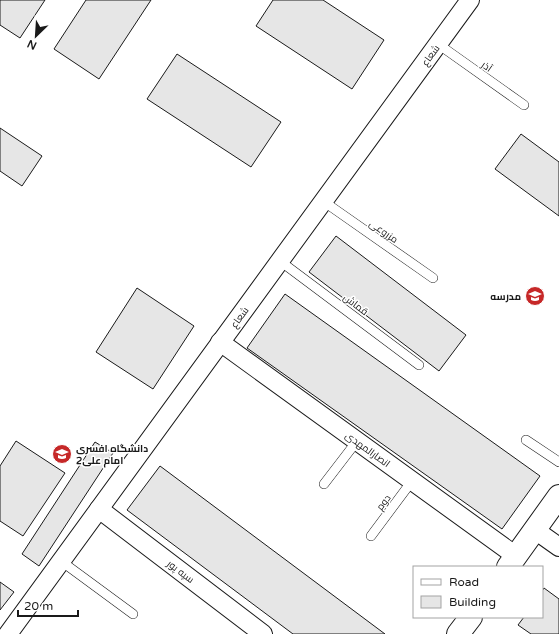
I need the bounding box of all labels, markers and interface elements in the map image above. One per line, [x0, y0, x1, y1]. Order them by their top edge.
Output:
north arrow [16, 16, 56, 56]
text: N [25, 37, 39, 52]
street label: شعاع [419, 43, 442, 68]
street label: آذر [478, 58, 494, 75]
street label: مزروعی [367, 218, 400, 246]
school or university icon: مدرسه [524, 285, 546, 307]
place label: مدرسه [490, 291, 521, 303]
street label: قماش [341, 292, 370, 318]
street label: شعاع [228, 305, 251, 330]
street label: انصارالمهدی [343, 430, 392, 470]
school or university icon: دانشگاه افسری امام علی2 [51, 443, 73, 465]
place label: دانشگاه افسری امام علی2 [76, 443, 148, 468]
street label: دوم [374, 492, 394, 513]
street label: سپه پور [164, 557, 196, 586]
legend [413, 566, 543, 618]
text: Road [449, 575, 479, 589]
scale bar [18, 592, 78, 618]
text: Building [449, 595, 496, 609]
text: 20 m [24, 599, 53, 613]

